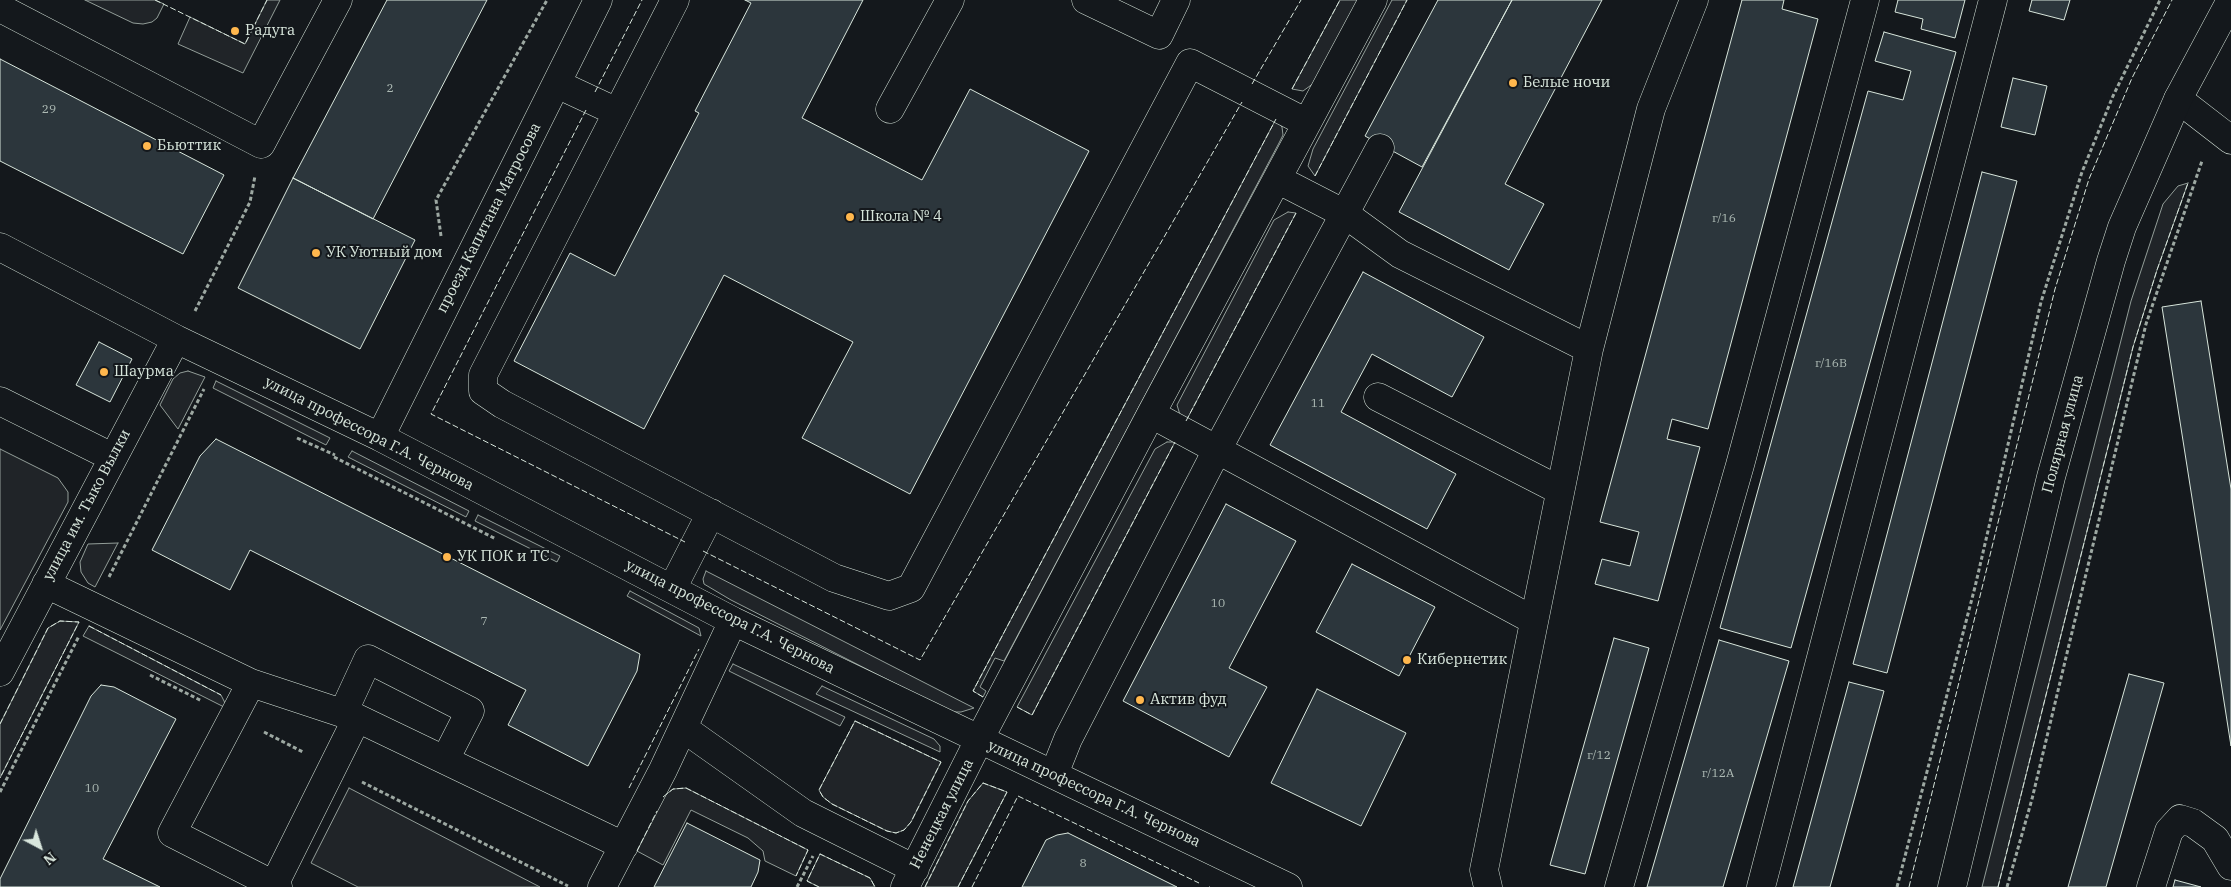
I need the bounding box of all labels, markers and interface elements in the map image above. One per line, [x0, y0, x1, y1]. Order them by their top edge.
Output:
place label: Радуга [245, 22, 295, 40]
marker: Радуга [229, 25, 241, 37]
place label: Белые ночи [1523, 74, 1610, 92]
marker: Белые ночи [1507, 77, 1519, 89]
house number: 2 [386, 82, 394, 96]
house number: 29 [42, 103, 56, 117]
street label: проезд Капитана Матросова [433, 120, 545, 316]
place label: Бьюттик [157, 137, 221, 155]
marker: Бьюттик [141, 140, 153, 152]
place label: Школа № 4 [860, 208, 942, 226]
marker: Школа № 4 [844, 211, 856, 223]
house number: г/16 [1712, 212, 1736, 226]
place label: УК Уютный дом [326, 244, 443, 262]
marker: УК Уютный дом [310, 247, 322, 259]
house number: г/16В [1815, 357, 1847, 371]
place label: Шаурма [114, 363, 174, 381]
marker: Шаурма [98, 366, 110, 378]
street label: улица профессора Г.А. Чернова [261, 373, 477, 495]
street label: Полярная улица [2039, 373, 2087, 495]
house number: 11 [1311, 397, 1325, 411]
street label: улица им. Тыко Вылки [40, 426, 134, 584]
place label: УК ПОК и ТС [457, 548, 550, 566]
marker: УК ПОК и ТС [441, 551, 453, 563]
street label: улица профессора Г.А. Чернова [622, 556, 838, 678]
house number: 10 [1211, 597, 1225, 611]
house number: 7 [480, 615, 488, 629]
place label: Кибернетик [1417, 651, 1507, 669]
marker: Кибернетик [1401, 654, 1413, 666]
place label: Актив фуд [1150, 691, 1227, 709]
marker: Актив фуд [1134, 694, 1146, 706]
street label: улица профессора Г.А. Чернова [985, 737, 1203, 851]
house number: г/12 [1587, 749, 1611, 763]
street label: Ненецкая улица [906, 756, 978, 872]
house number: г/12А [1702, 767, 1734, 781]
house number: 10 [85, 782, 99, 796]
north arrow [15, 822, 65, 872]
text: N [40, 848, 60, 869]
house number: 8 [1079, 857, 1087, 871]

